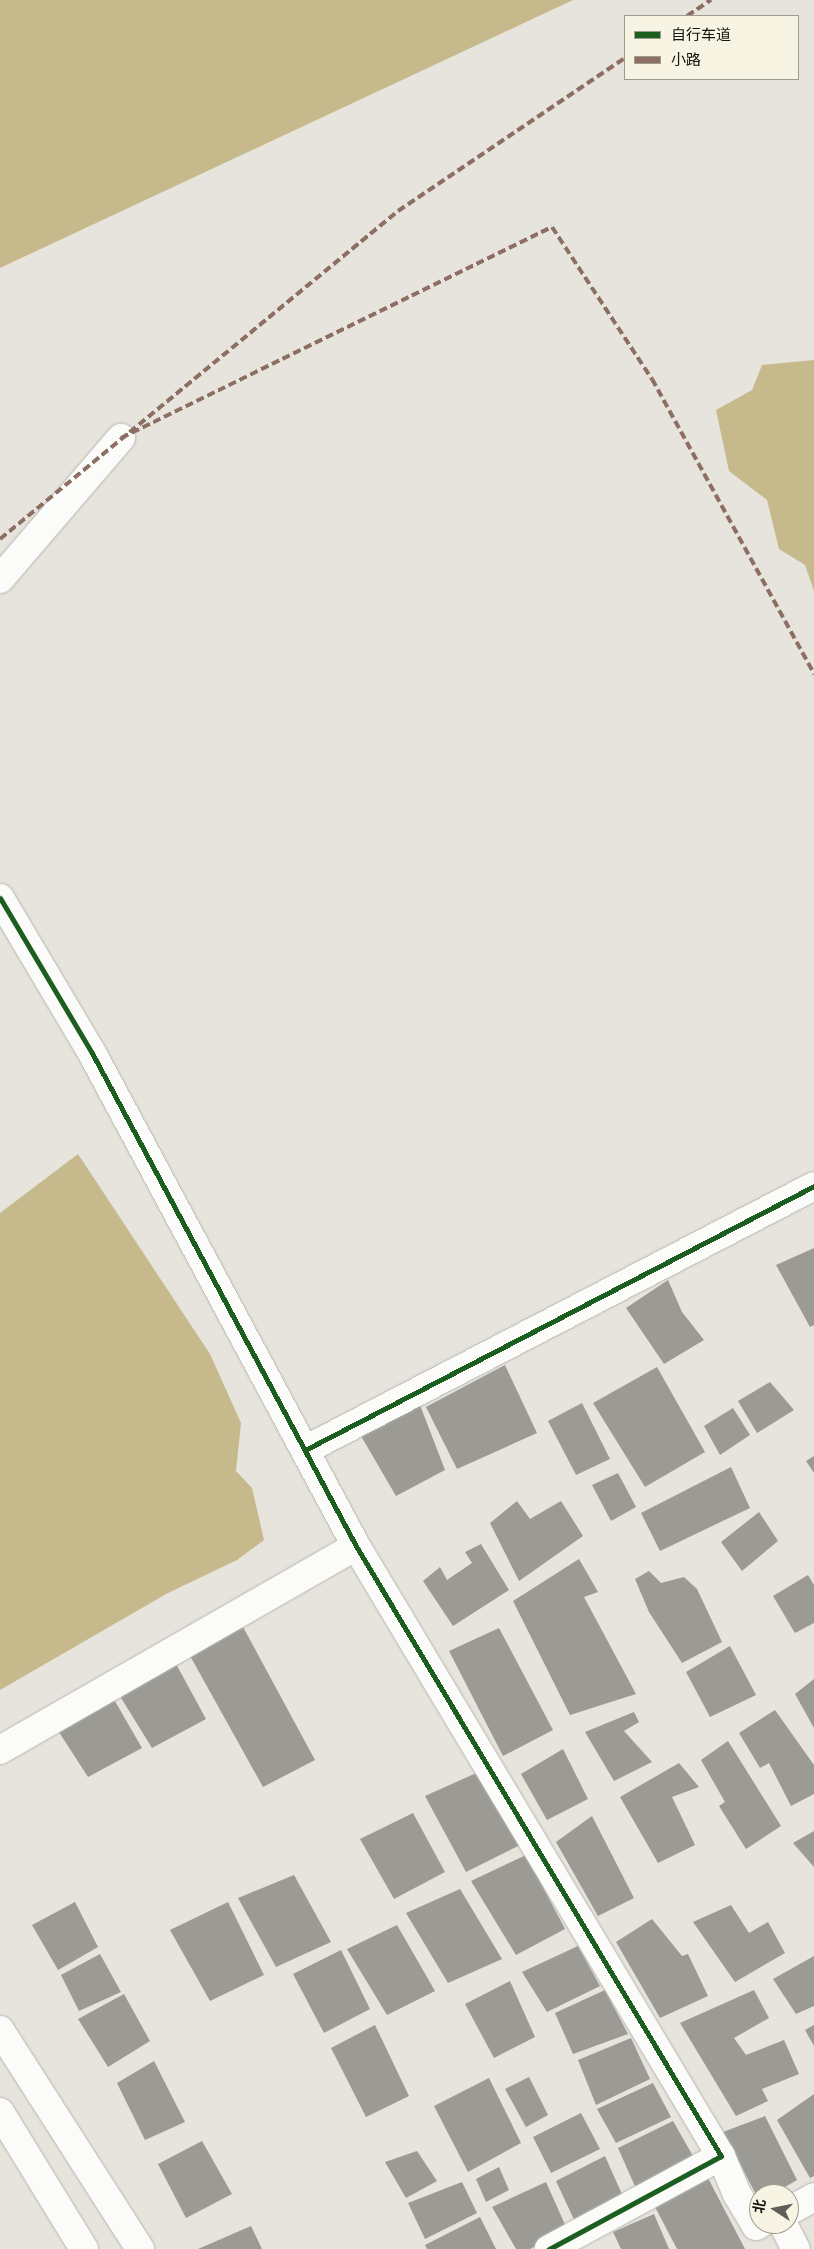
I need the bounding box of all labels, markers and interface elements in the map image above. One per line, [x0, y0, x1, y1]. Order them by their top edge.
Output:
legend [624, 15, 799, 80]
text: 自行车道 [671, 25, 731, 46]
text: 小路 [671, 50, 701, 71]
north arrow [749, 2184, 799, 2234]
text: 北 [749, 2198, 771, 2215]

